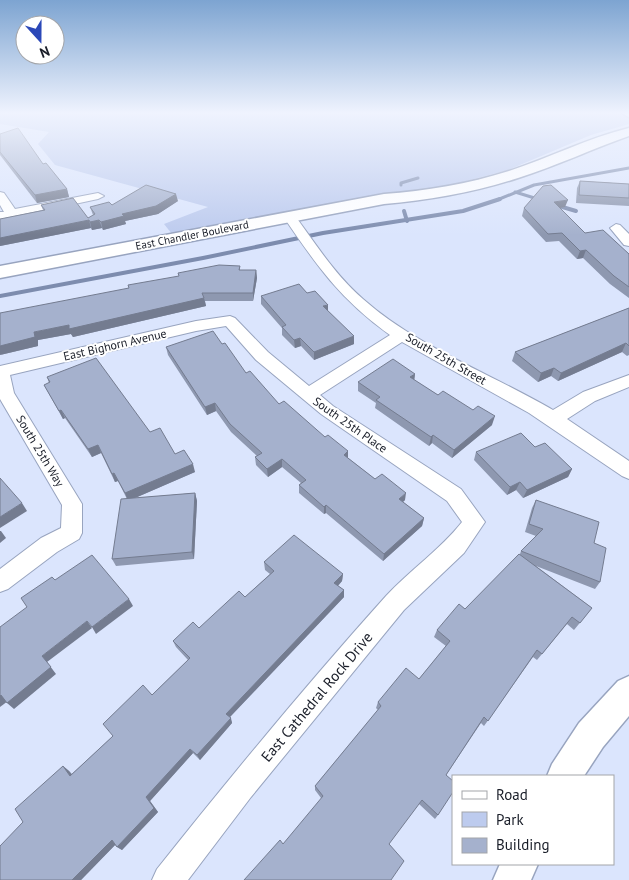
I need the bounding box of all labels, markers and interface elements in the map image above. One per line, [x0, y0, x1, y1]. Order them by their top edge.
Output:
north arrow [15, 15, 65, 65]
text: N [37, 42, 52, 62]
street label: East Chandler Boulevard [134, 217, 250, 253]
street label: East Bighorn Avenue [62, 325, 168, 364]
street label: South 25th Street [403, 329, 489, 388]
street label: South 25th Place [310, 393, 390, 456]
street label: South 25th Way [13, 412, 68, 490]
street label: East Cathedral Rock Drive [257, 628, 377, 766]
legend [452, 775, 614, 865]
text: Road [496, 785, 528, 804]
text: Park [496, 810, 524, 829]
text: Building [496, 835, 550, 854]

